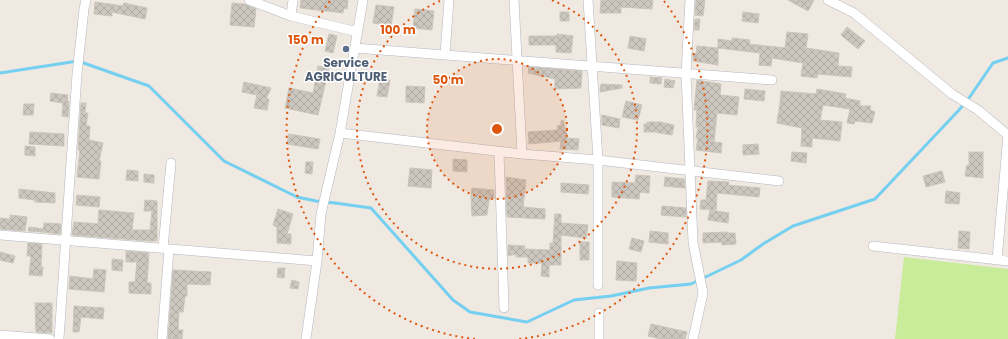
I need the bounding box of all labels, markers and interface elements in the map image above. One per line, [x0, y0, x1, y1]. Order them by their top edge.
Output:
text: 100 m [380, 21, 416, 38]
text: 150 m [288, 31, 324, 48]
marker: Service AGRICULTURE [341, 44, 351, 54]
place label: Service AGRICULTURE [305, 54, 387, 85]
text: 50 m [433, 71, 464, 88]
centre of rings [490, 122, 504, 136]

